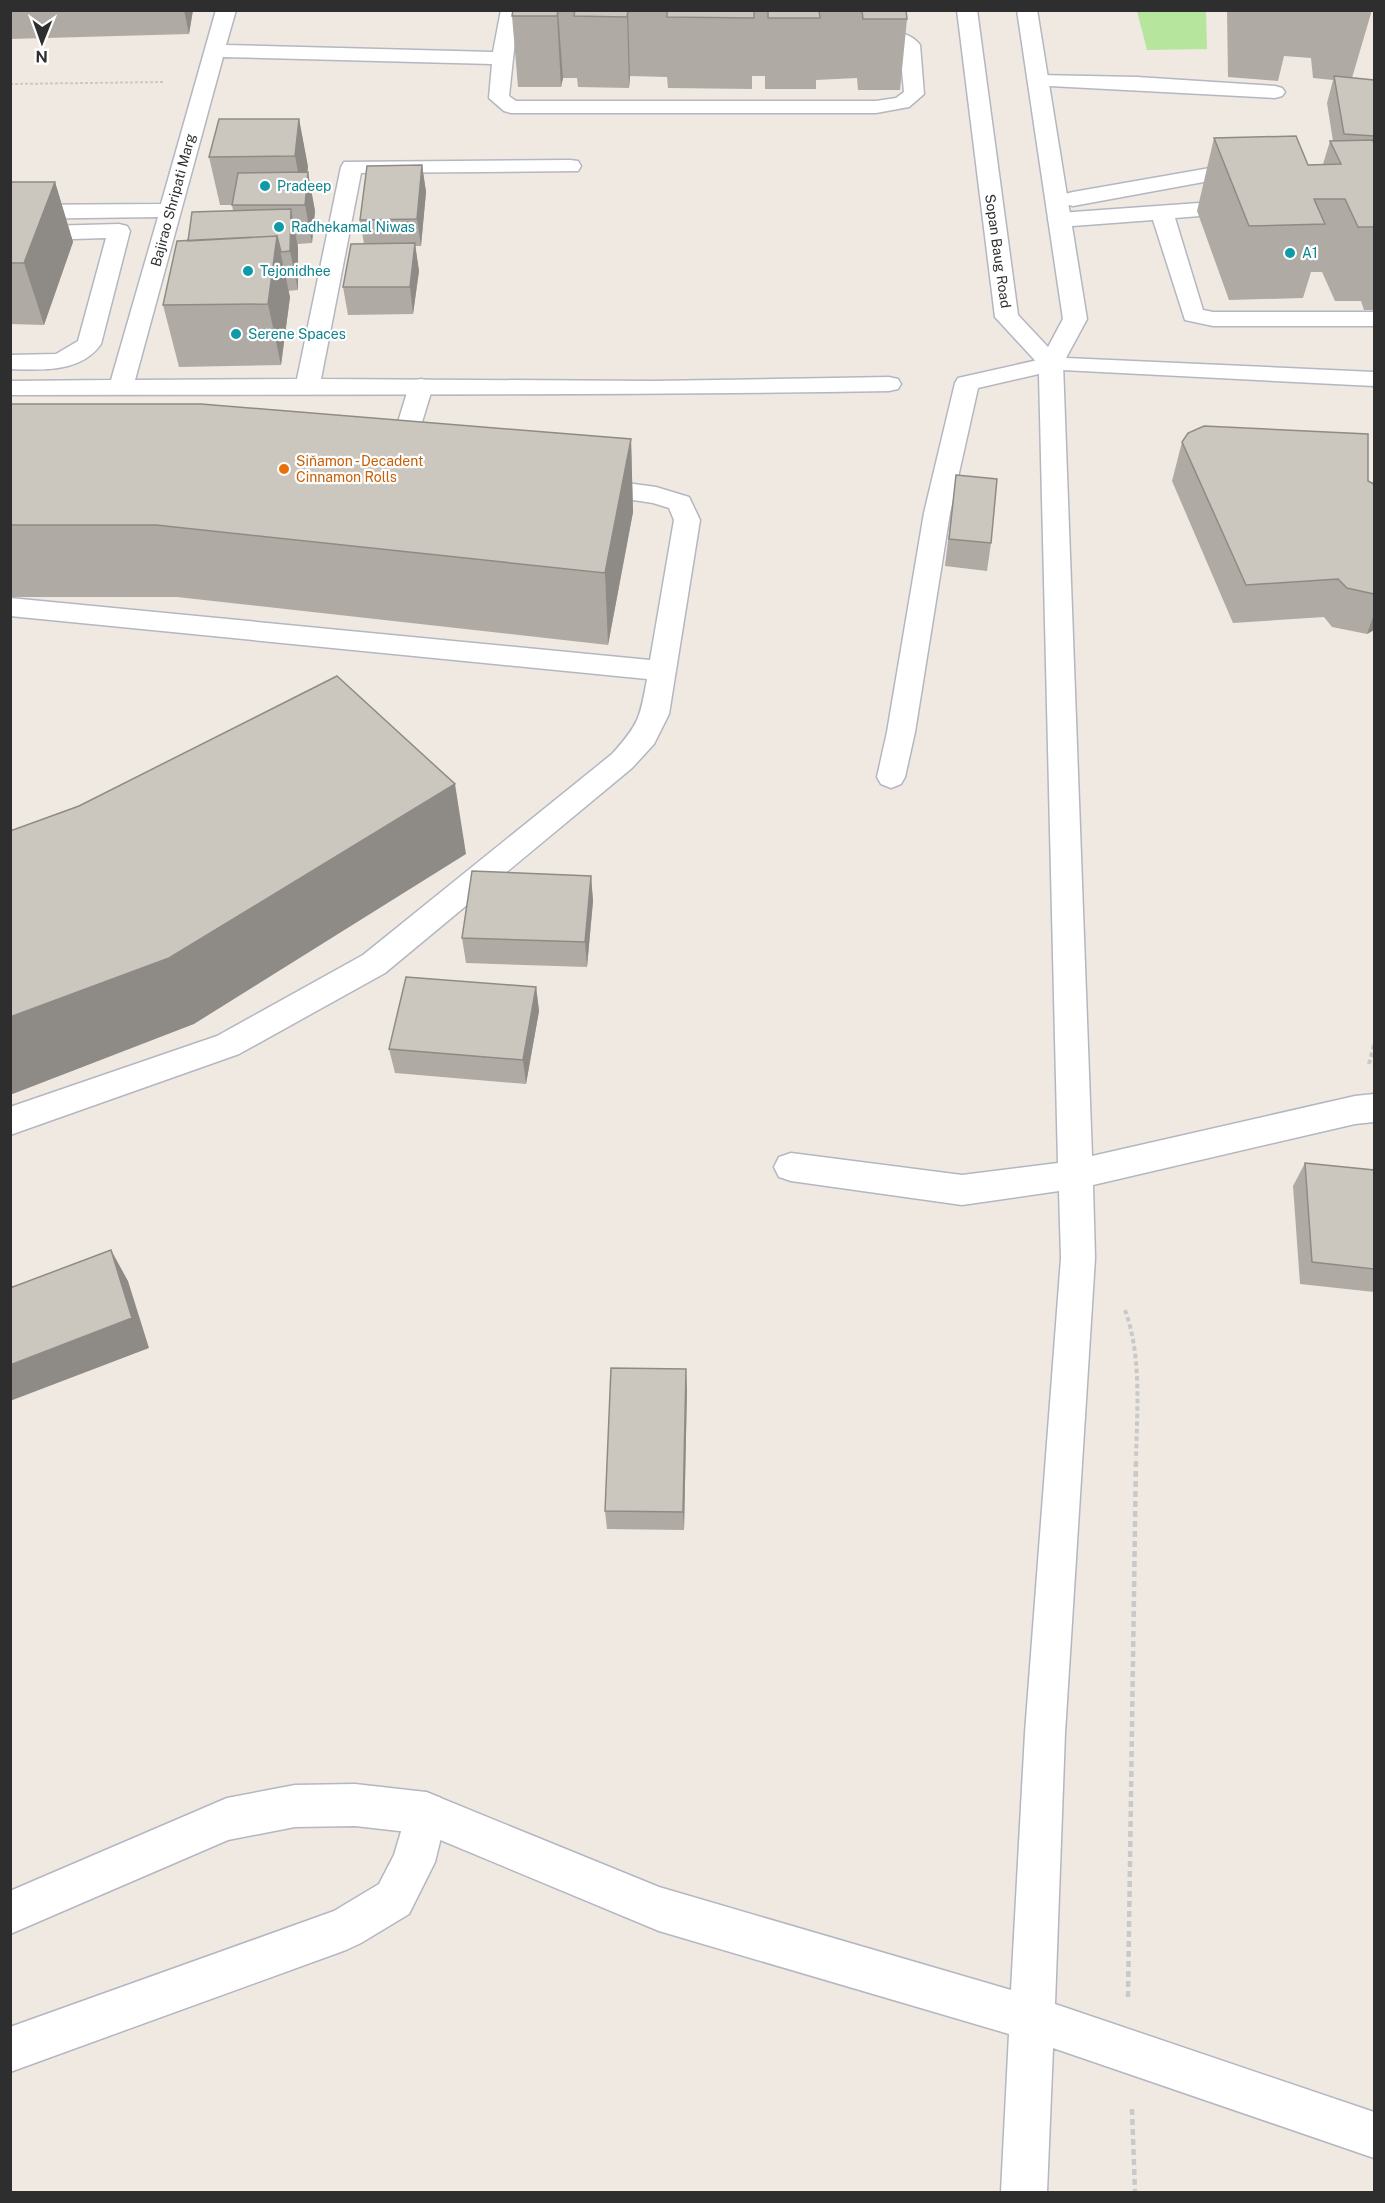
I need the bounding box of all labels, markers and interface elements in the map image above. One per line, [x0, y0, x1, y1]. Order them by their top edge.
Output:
north arrow [12, 12, 72, 72]
text: N [35, 47, 48, 66]
street label: Bajirao Shripati Marg [148, 131, 199, 268]
place label: Pradeep [277, 178, 331, 194]
marker: Pradeep [258, 179, 272, 193]
street label: Sopan Baug Road [982, 193, 1014, 309]
place label: Radhekamal Niwas [291, 219, 415, 235]
marker: Radhekamal Niwas [272, 220, 286, 234]
place label: A1 [1302, 245, 1318, 261]
marker: A1 [1283, 246, 1297, 260]
place label: Tejonidhee [260, 263, 331, 279]
marker: Tejonidhee [241, 264, 255, 278]
place label: Serene Spaces [248, 326, 346, 342]
marker: Serene Spaces [229, 327, 243, 341]
place label: Siňamon - Decadent Cinnamon Rolls [296, 453, 423, 485]
marker: Siňamon - Decadent Cinnamon Rolls [277, 462, 291, 476]

